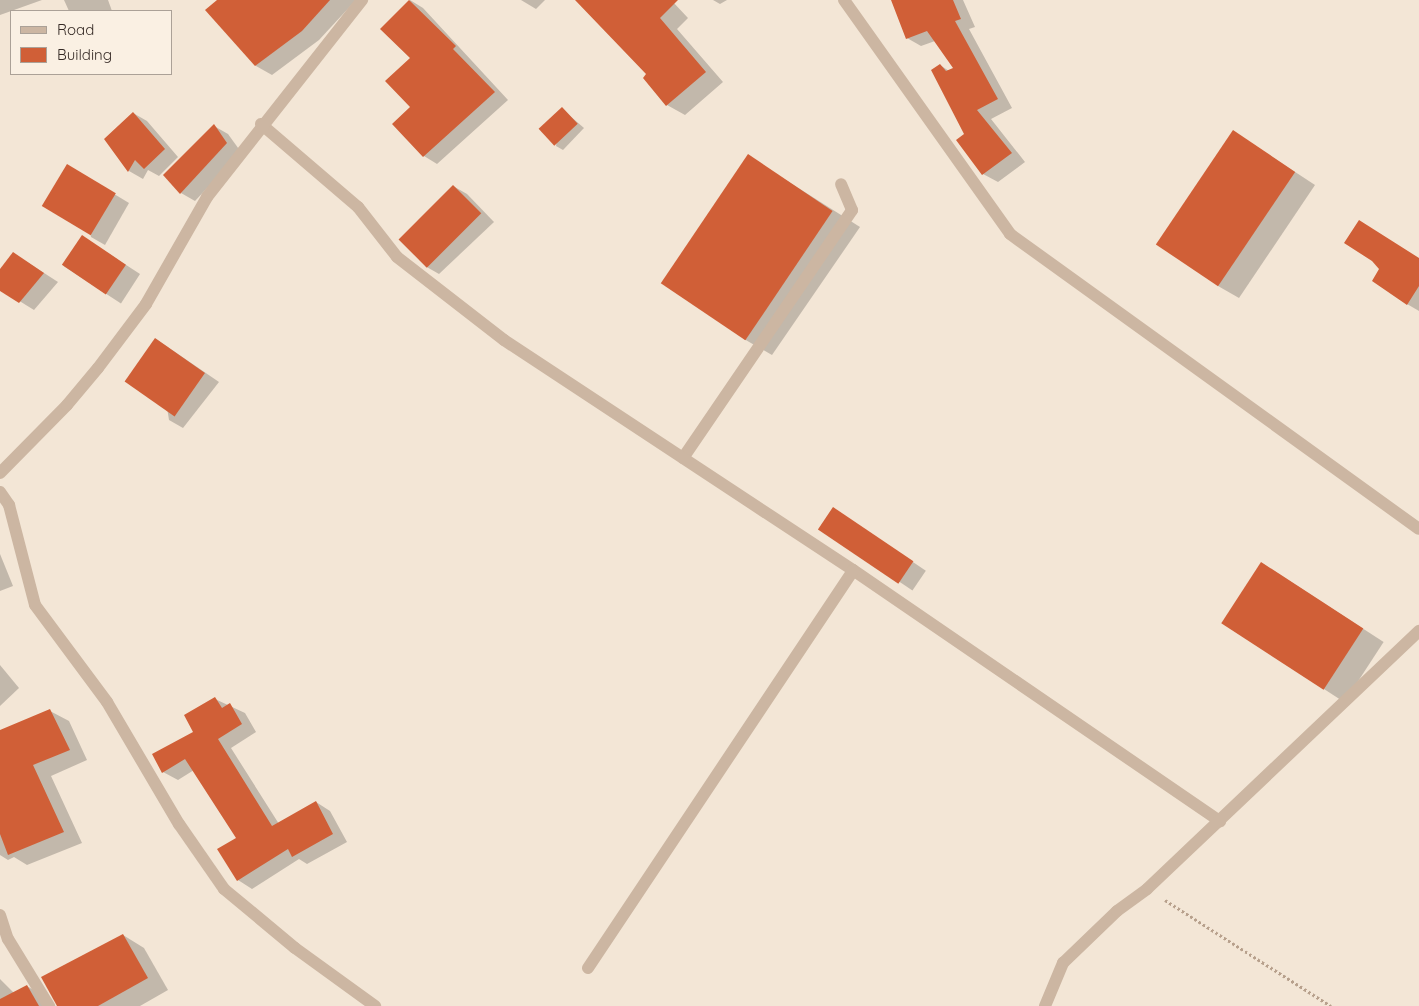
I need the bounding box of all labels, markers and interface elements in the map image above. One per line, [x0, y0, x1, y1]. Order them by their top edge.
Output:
legend [10, 10, 172, 75]
text: Road [57, 20, 94, 39]
text: Building [57, 45, 112, 64]

